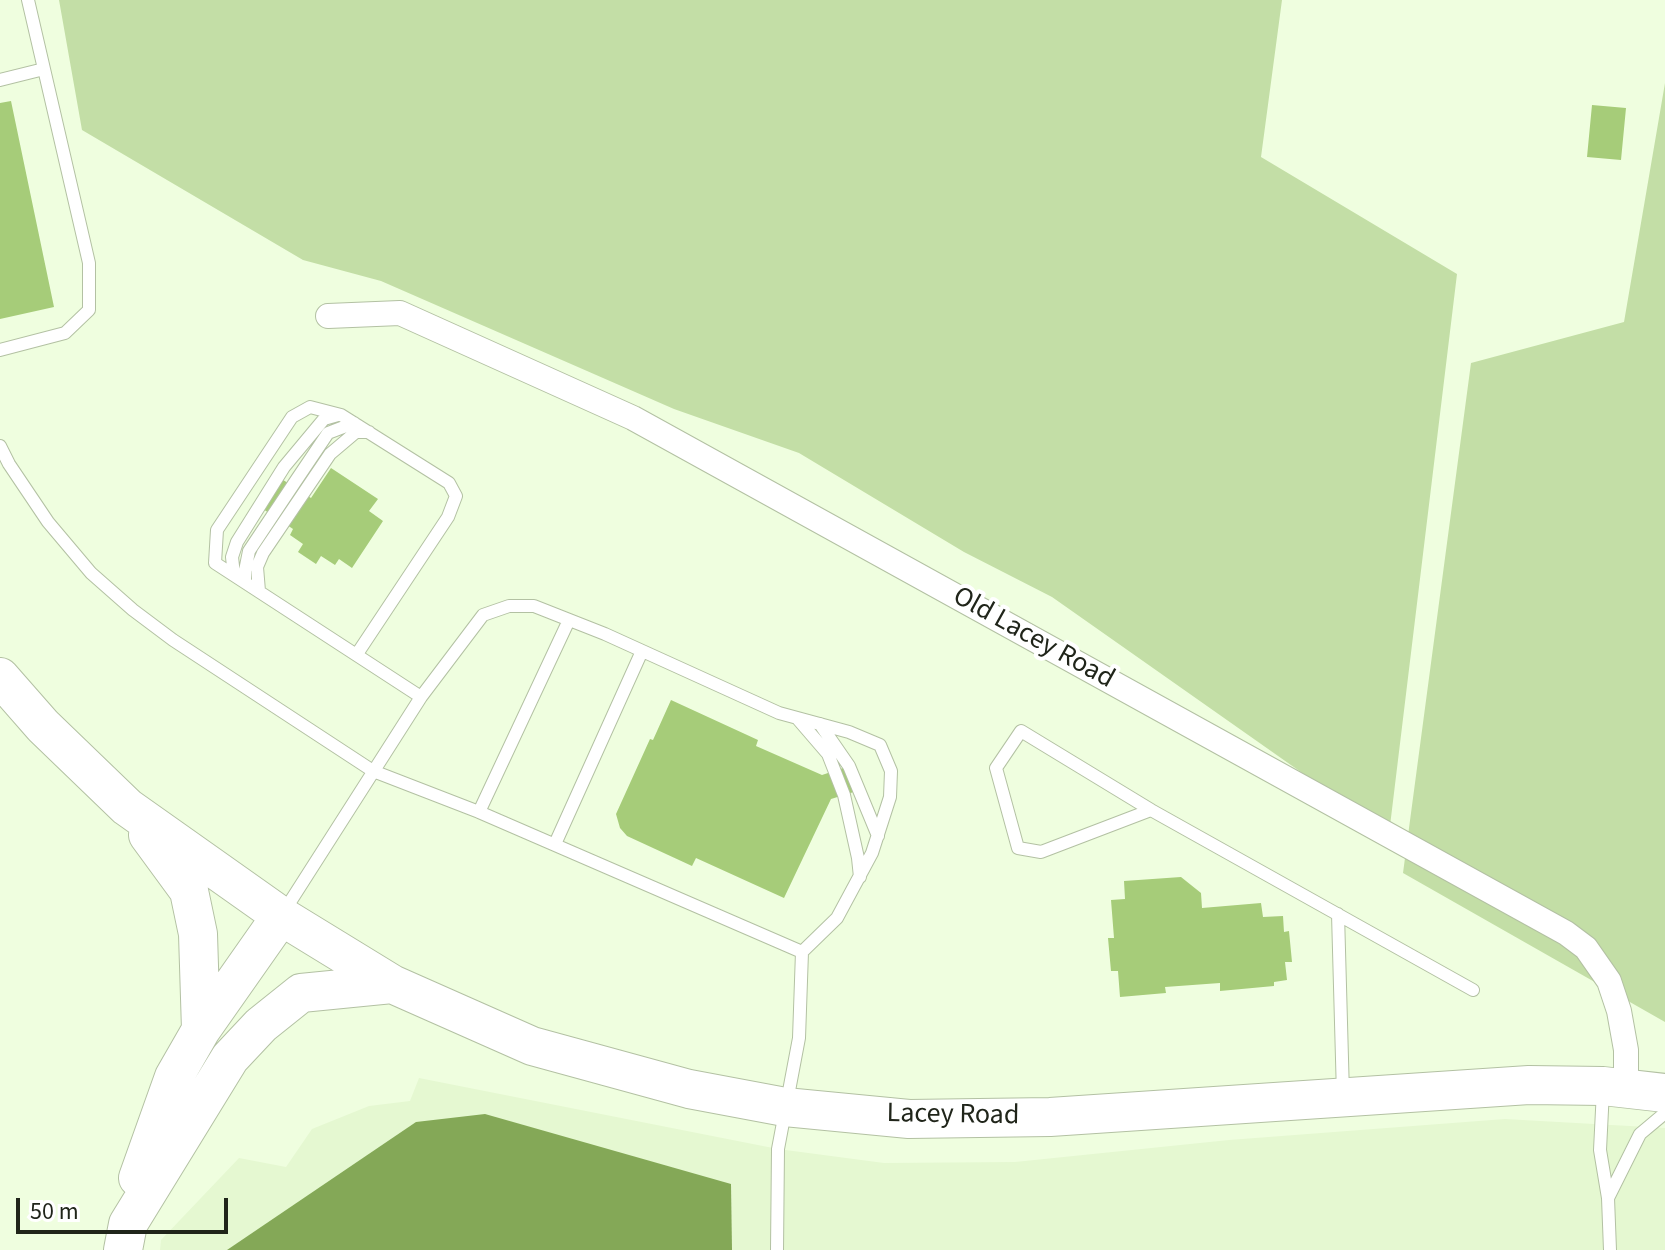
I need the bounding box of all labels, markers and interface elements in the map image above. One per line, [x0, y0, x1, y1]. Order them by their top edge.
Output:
street label: Old Lacey Road [946, 581, 1120, 697]
street label: Lacey Road [886, 1098, 1020, 1134]
scale bar [20, 1182, 232, 1232]
text: 50 m [30, 1194, 79, 1229]

